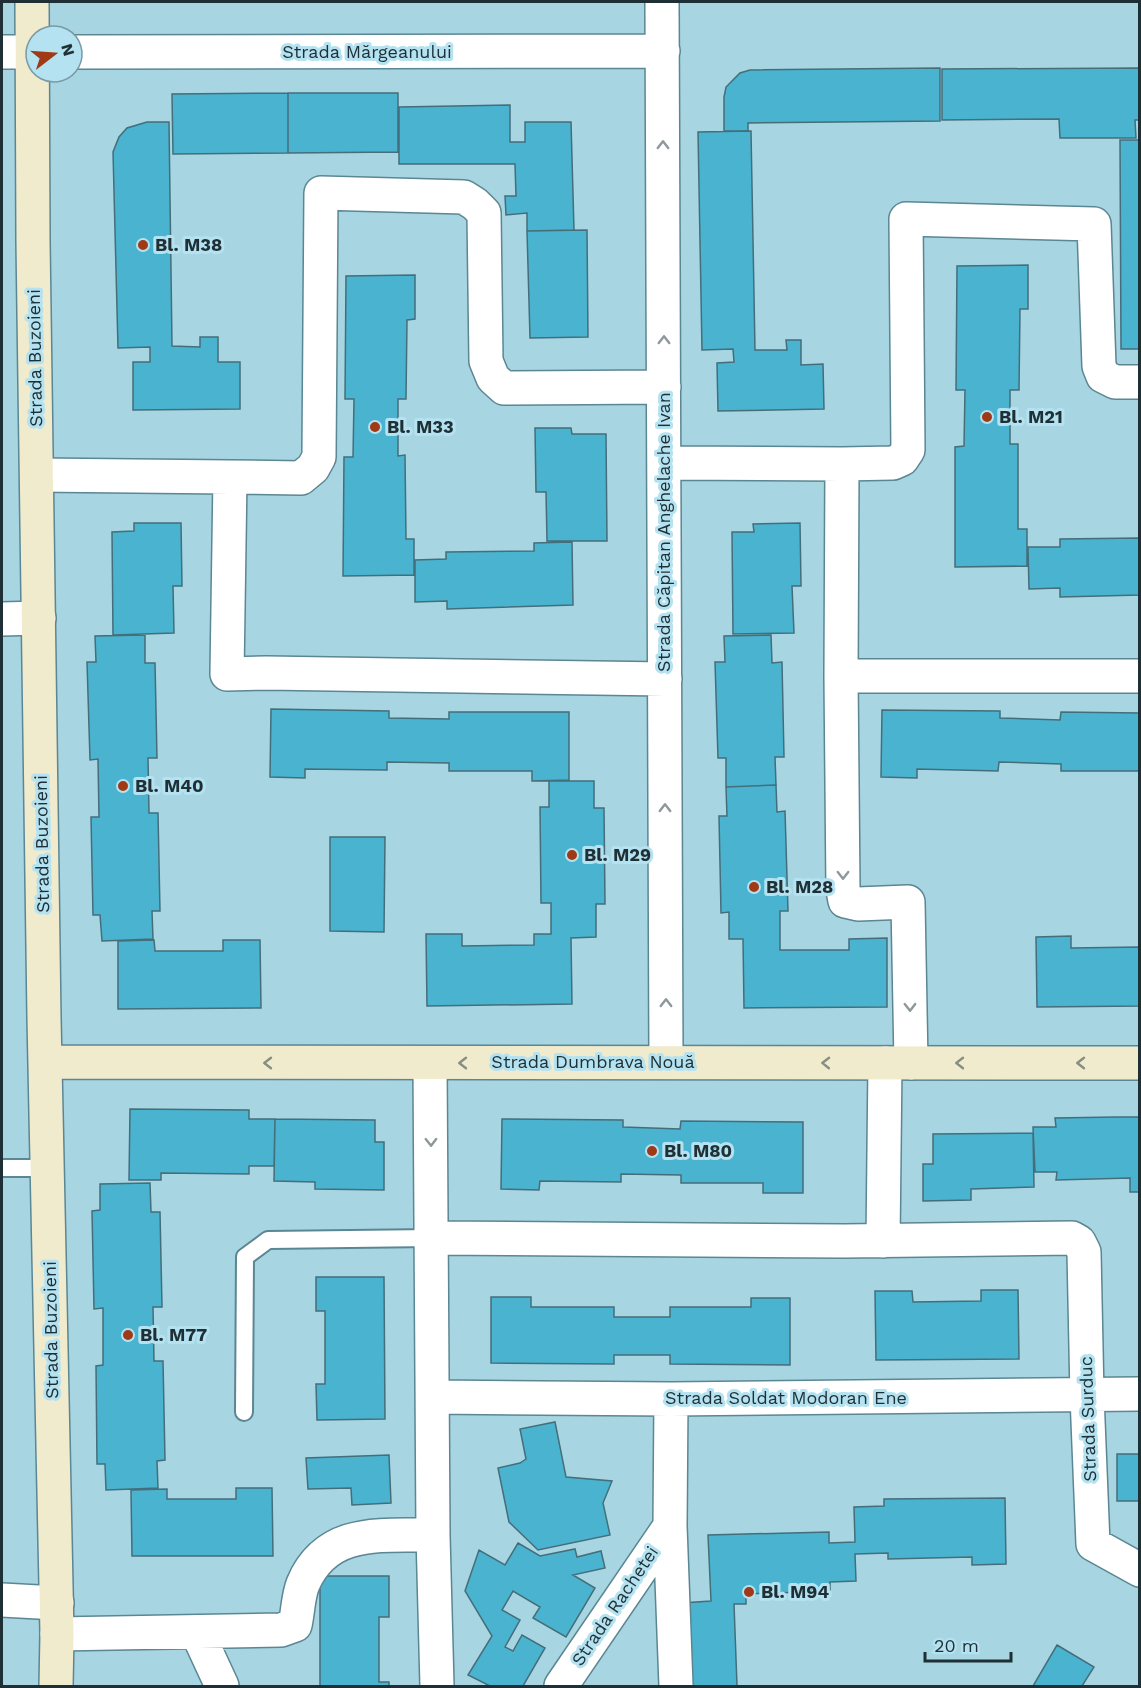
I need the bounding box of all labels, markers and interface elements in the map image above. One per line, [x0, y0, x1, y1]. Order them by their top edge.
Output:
north arrow [24, 24, 84, 84]
text: N [57, 41, 79, 58]
street label: Strada Mărgeanului [282, 41, 452, 62]
one-way arrow [657, 141, 669, 150]
place label: Bl. M38 [155, 234, 222, 255]
marker: Bl. M38 [136, 238, 150, 252]
street label: Strada Buzoieni [23, 289, 46, 427]
one-way arrow [658, 336, 670, 345]
street label: Strada Căpitan Anghelache Ivan [653, 392, 674, 672]
place label: Bl. M21 [999, 406, 1063, 427]
marker: Bl. M21 [980, 410, 994, 424]
place label: Bl. M33 [387, 416, 454, 437]
marker: Bl. M33 [368, 420, 382, 434]
street label: Strada Buzoieni [30, 775, 53, 913]
place label: Bl. M40 [135, 775, 204, 796]
marker: Bl. M40 [116, 779, 130, 793]
one-way arrow [659, 804, 671, 813]
place label: Bl. M29 [584, 844, 651, 865]
marker: Bl. M29 [565, 848, 579, 862]
one-way arrow [837, 870, 849, 879]
place label: Bl. M28 [766, 876, 833, 897]
marker: Bl. M28 [747, 880, 761, 894]
one-way arrow [660, 999, 672, 1008]
one-way arrow [904, 1003, 916, 1012]
street label: Strada Dumbrava Nouă [491, 1051, 695, 1072]
one-way arrow [459, 1056, 468, 1069]
one-way arrow [264, 1057, 273, 1069]
one-way arrow [822, 1057, 831, 1069]
one-way arrow [956, 1057, 965, 1069]
one-way arrow [1077, 1057, 1086, 1069]
one-way arrow [425, 1138, 437, 1147]
place label: Bl. M80 [664, 1140, 732, 1161]
marker: Bl. M80 [645, 1144, 659, 1158]
street label: Strada Buzoieni [39, 1261, 62, 1399]
place label: Bl. M77 [140, 1324, 207, 1345]
marker: Bl. M77 [121, 1328, 135, 1342]
street label: Strada Surduc [1075, 1356, 1100, 1482]
street label: Strada Soldat Modoran Ene [665, 1387, 907, 1408]
street label: Strada Rachetei [567, 1542, 662, 1670]
place label: Bl. M94 [761, 1581, 829, 1602]
marker: Bl. M94 [742, 1585, 756, 1599]
scale bar [925, 1625, 1010, 1663]
text: 20 m [934, 1635, 979, 1656]

